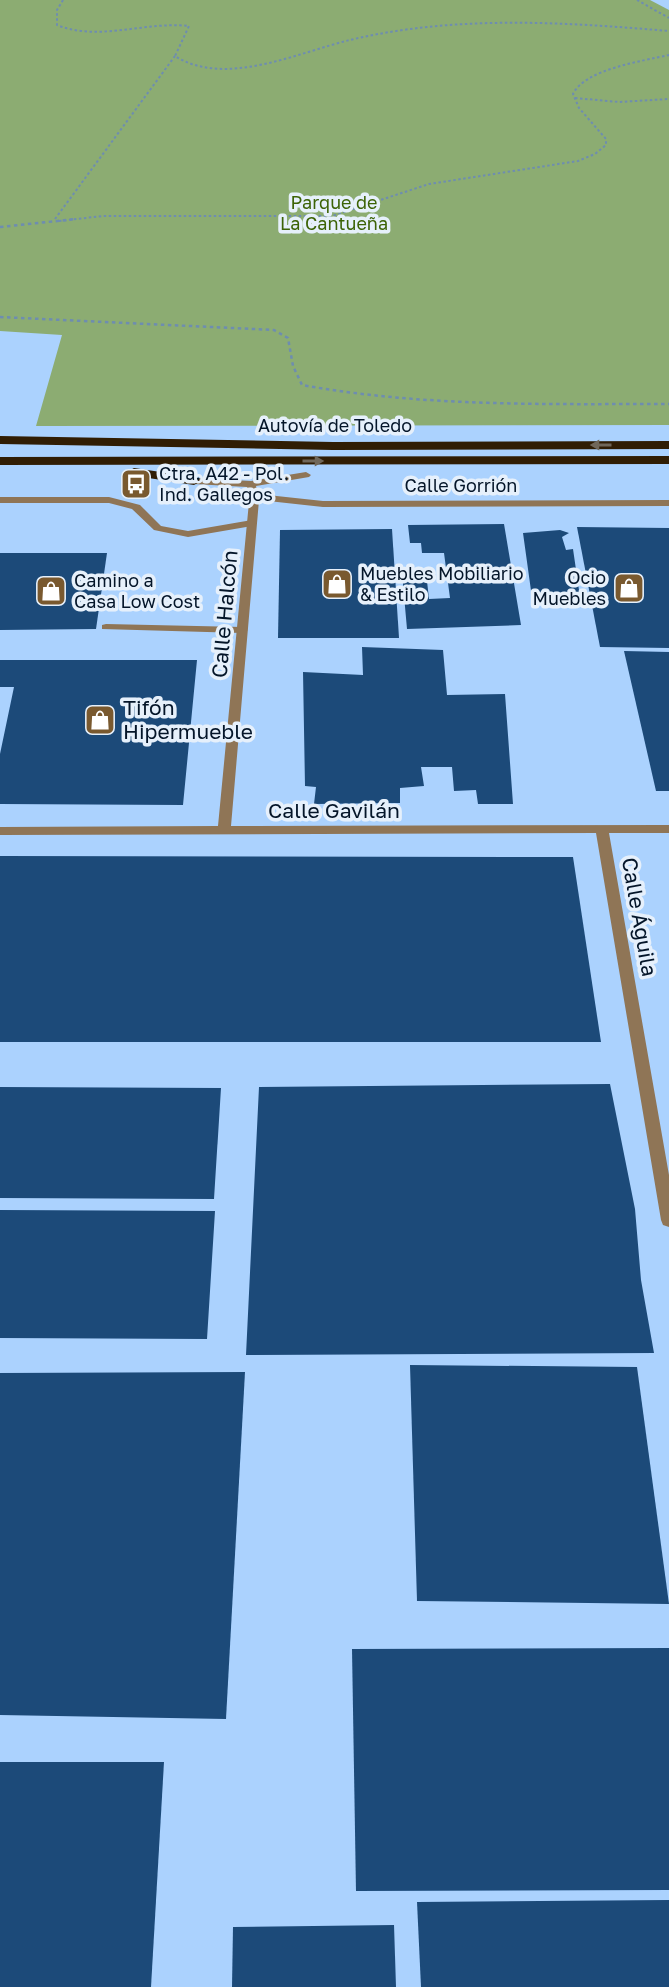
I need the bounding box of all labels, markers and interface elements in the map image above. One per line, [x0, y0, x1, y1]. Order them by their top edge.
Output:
park label: Parque de La Cantueña [280, 191, 388, 234]
street label: Autovía de Toledo [258, 414, 412, 436]
one-way arrow [590, 439, 612, 451]
one-way arrow [302, 455, 324, 467]
place label: Ctra. A42 - Pol. Ind. Gallegos [159, 462, 289, 505]
bus stop icon: Ctra. A42 - Pol. Ind. Gallegos [119, 467, 153, 501]
street label: Calle Gorrión [405, 474, 517, 496]
street label: Calle Halcón [205, 549, 243, 679]
place label: Muebles Mobiliario & Estilo [360, 562, 524, 605]
place label: Ocio Muebles [533, 566, 606, 609]
shop icon: Muebles Mobiliario & Estilo [320, 567, 354, 601]
place label: Camino a Casa Low Cost [74, 569, 200, 612]
shop icon: Ocio Muebles [612, 571, 646, 605]
shop icon: Camino a Casa Low Cost [34, 574, 68, 608]
place label: Tifón Hipermueble [123, 694, 253, 744]
shop icon: Tifón Hipermueble [83, 703, 117, 737]
street label: Calle Gavilán [268, 797, 400, 823]
street label: Calle Águila [617, 855, 663, 978]

